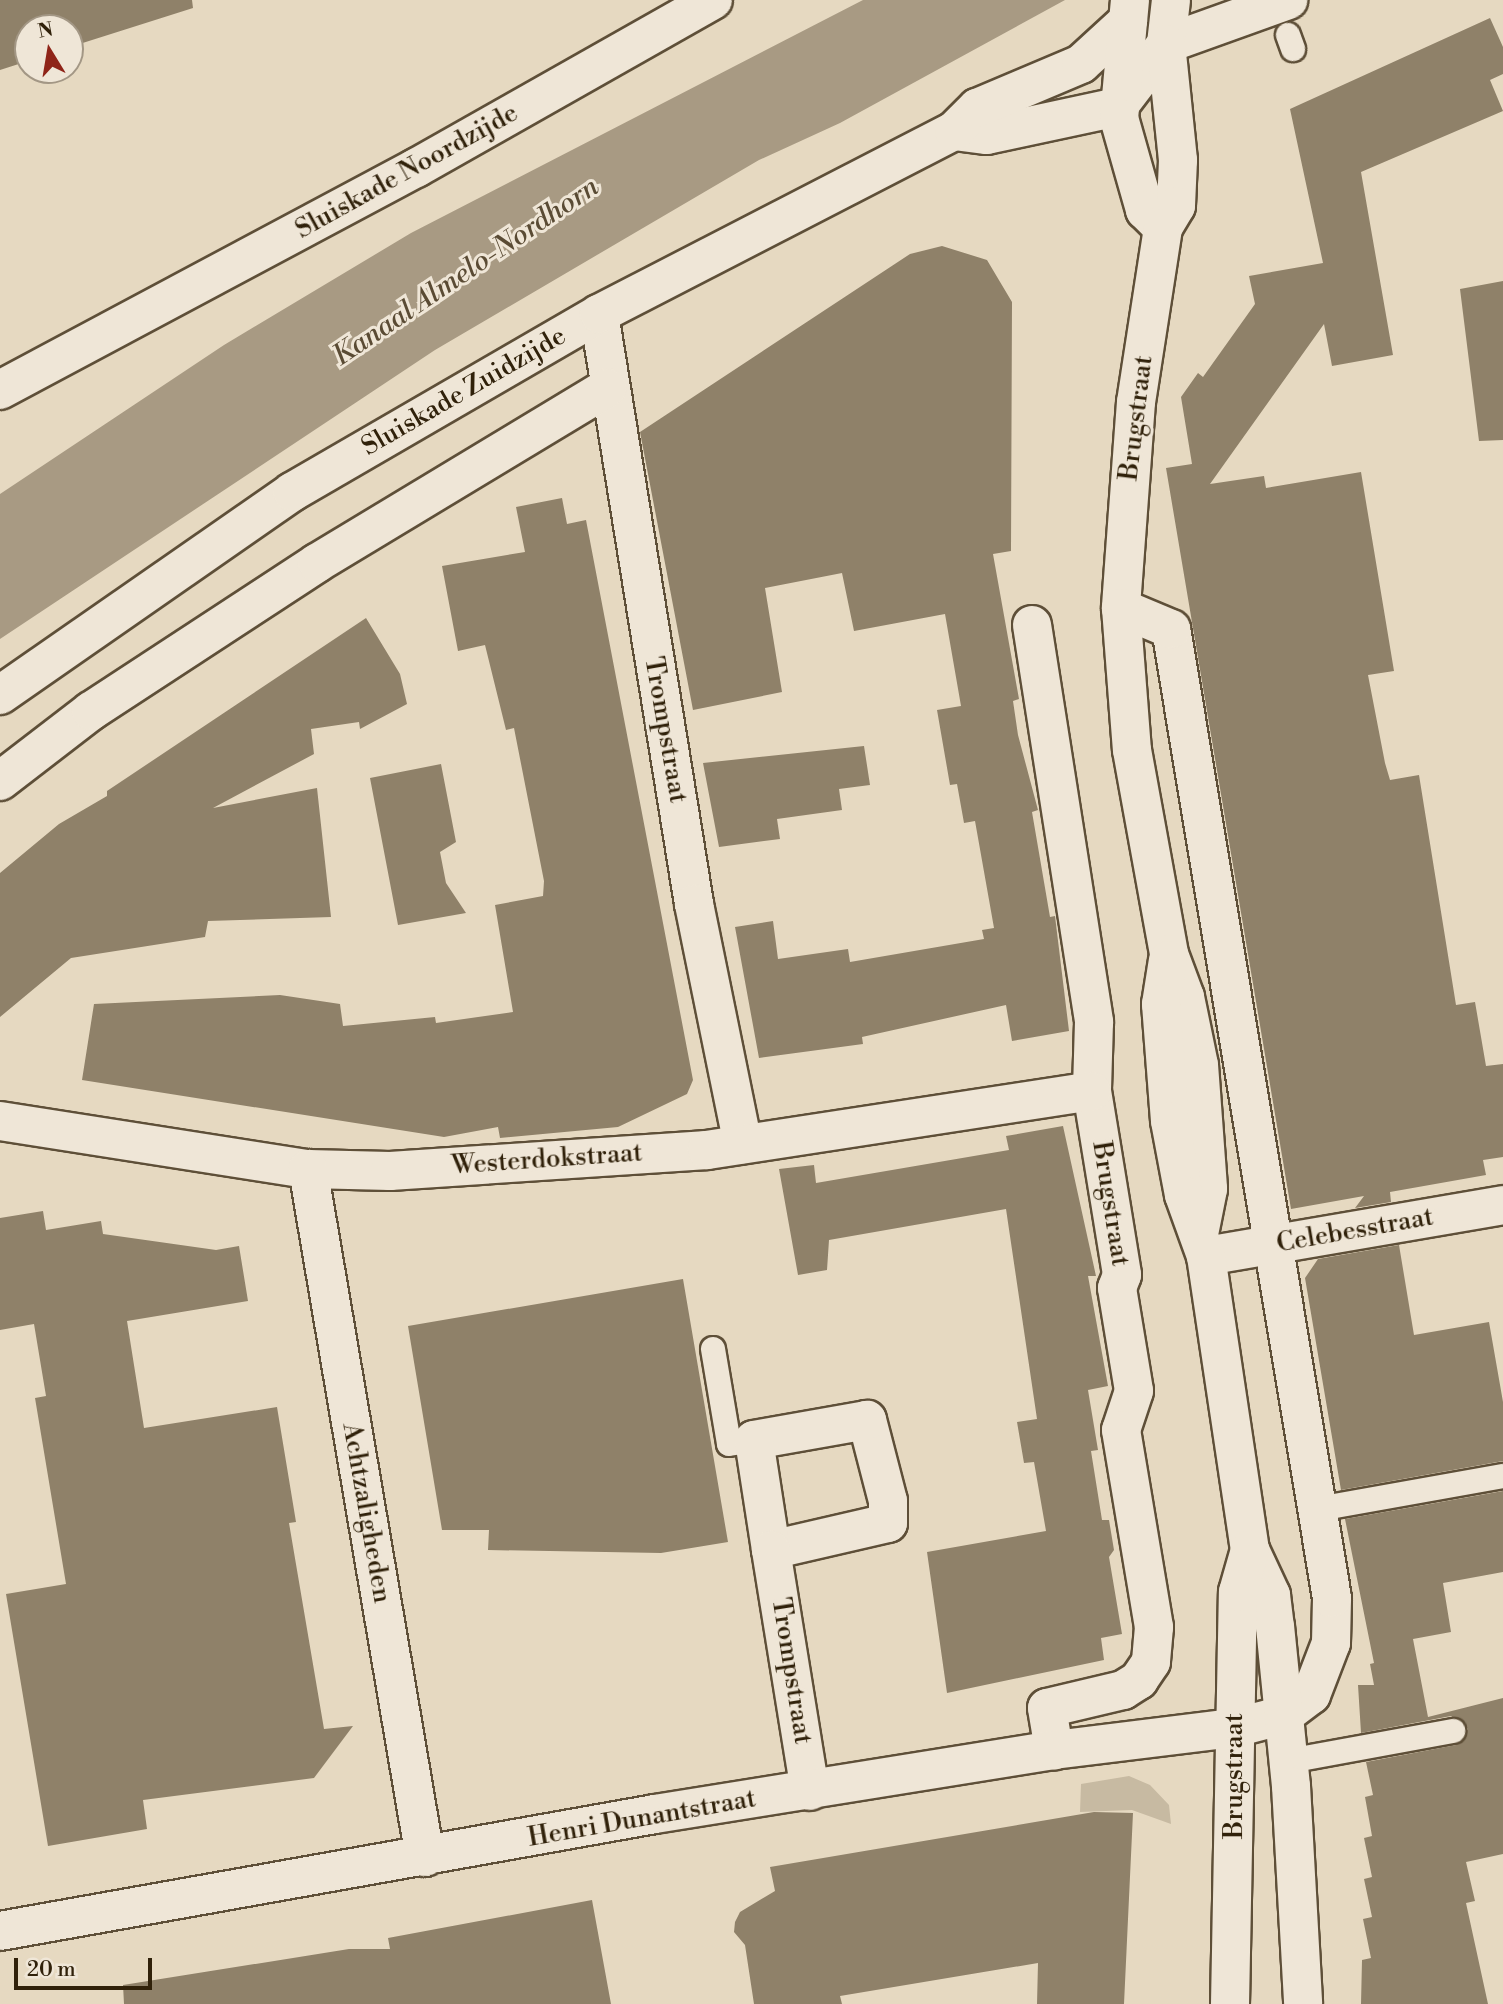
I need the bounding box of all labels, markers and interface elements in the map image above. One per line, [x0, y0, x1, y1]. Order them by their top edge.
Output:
north arrow [14, 14, 84, 84]
text: N [36, 17, 55, 44]
street label: Sluiskade Noordzijde [290, 98, 524, 246]
water label: Kanaal Almelo-Nordhorn [326, 170, 606, 374]
street label: Sluiskade Zuidzijde [356, 321, 572, 463]
street label: Brugstraat [1114, 354, 1160, 482]
street label: Trompstraat [637, 654, 693, 806]
street label: Westerdokstraat [451, 1138, 643, 1182]
street label: Brugstraat [1085, 1139, 1135, 1269]
street label: Celebesstraat [1274, 1202, 1436, 1260]
street label: Achtzaligheden [335, 1421, 397, 1605]
street label: Trompstraat [764, 1596, 818, 1746]
street label: Brugstraat [1219, 1713, 1251, 1839]
street label: Henri Dunantstraat [526, 1784, 758, 1854]
scale bar [18, 1944, 156, 1988]
text: 20 m [27, 1957, 76, 1983]

